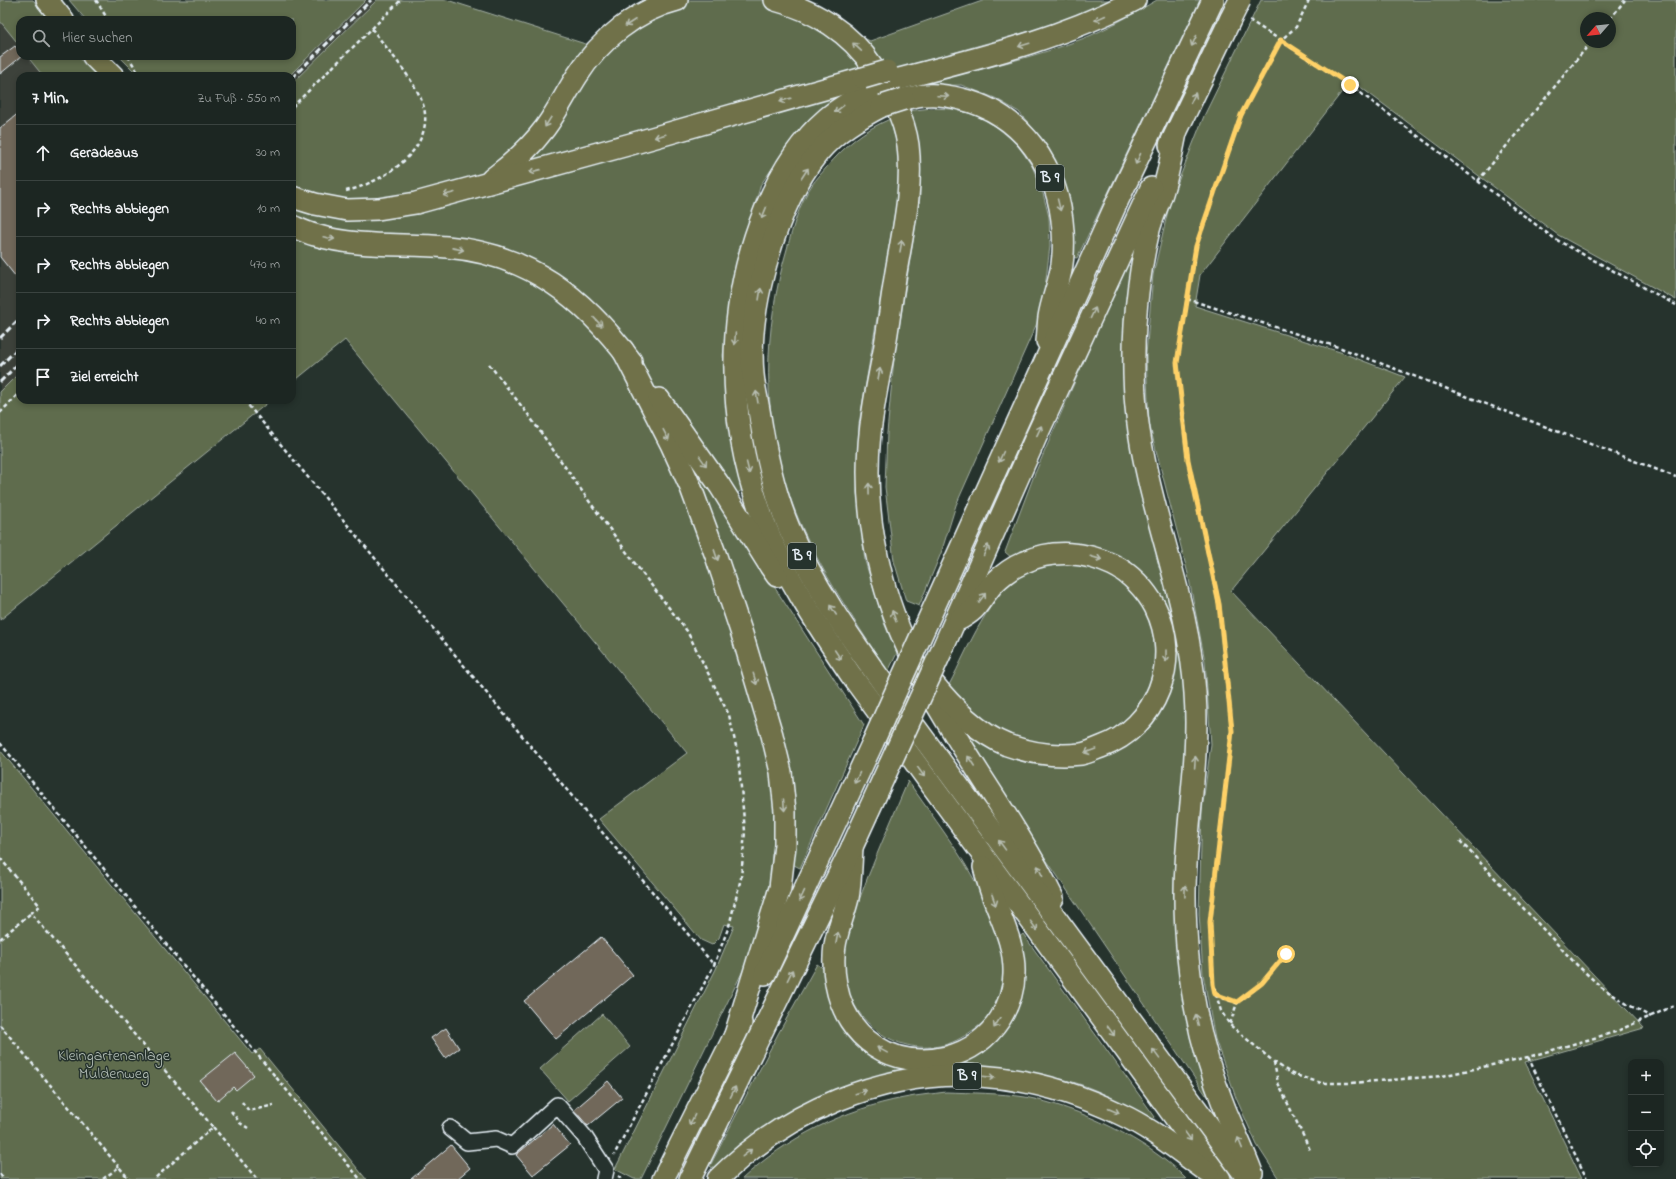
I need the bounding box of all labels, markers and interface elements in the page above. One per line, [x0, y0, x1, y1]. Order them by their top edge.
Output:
north arrow [1580, 12, 1616, 48]
one-way arrow [1095, 15, 1107, 22]
search box [16, 16, 296, 60]
one-way arrow [624, 19, 635, 27]
icon: search [30, 27, 52, 49]
text: Hier suchen [62, 27, 133, 49]
one-way arrow [1190, 35, 1197, 47]
one-way arrow [852, 42, 862, 51]
one-way arrow [1018, 42, 1031, 49]
route end [1341, 76, 1359, 94]
text: 7 Min. [32, 86, 68, 111]
text: Zu Fuß · 550 m [197, 89, 280, 108]
one-way arrow [936, 92, 949, 99]
one-way arrow [1190, 92, 1197, 104]
one-way arrow [779, 97, 792, 104]
one-way arrow [833, 105, 844, 113]
one-way arrow [544, 116, 552, 128]
one-way arrow [654, 133, 667, 140]
icon: ahead [32, 142, 54, 164]
text: Geradeaus [70, 142, 138, 164]
text: 30 m [256, 143, 280, 162]
one-way arrow [1134, 152, 1141, 164]
road number: B 9 [1036, 165, 1064, 191]
one-way arrow [528, 167, 541, 175]
one-way arrow [802, 167, 810, 179]
one-way arrow [443, 191, 456, 198]
icon: right [32, 198, 54, 220]
text: Rechts abbiegen [70, 198, 169, 220]
one-way arrow [1056, 198, 1063, 211]
text: 10 m [257, 199, 280, 218]
one-way arrow [760, 207, 767, 219]
one-way arrow [322, 235, 335, 243]
one-way arrow [897, 240, 905, 253]
one-way arrow [451, 245, 464, 253]
icon: right [32, 254, 54, 276]
text: Rechts abbiegen [70, 254, 169, 276]
text: 470 m [250, 255, 280, 274]
one-way arrow [756, 287, 764, 300]
one-way arrow [1090, 308, 1097, 320]
icon: right [32, 310, 54, 332]
text: Rechts abbiegen [70, 310, 169, 332]
text: 40 m [256, 311, 280, 330]
one-way arrow [593, 317, 603, 327]
one-way arrow [732, 332, 739, 345]
icon: arrive [32, 366, 54, 388]
text: Ziel erreicht [70, 366, 138, 388]
one-way arrow [876, 368, 884, 381]
one-way arrow [752, 391, 760, 404]
one-way arrow [1036, 426, 1043, 438]
one-way arrow [663, 429, 670, 441]
one-way arrow [997, 451, 1004, 463]
one-way arrow [699, 455, 707, 466]
one-way arrow [744, 461, 752, 474]
one-way arrow [865, 483, 873, 496]
road number: B 9 [788, 543, 816, 569]
one-way arrow [983, 545, 990, 557]
one-way arrow [712, 548, 720, 560]
one-way arrow [1089, 555, 1102, 562]
one-way arrow [978, 593, 986, 604]
one-way arrow [829, 605, 837, 616]
one-way arrow [890, 609, 897, 622]
one-way arrow [833, 649, 842, 660]
one-way arrow [1162, 649, 1170, 662]
one-way arrow [752, 672, 760, 684]
one-way arrow [1084, 748, 1097, 755]
one-way arrow [966, 755, 975, 766]
one-way arrow [1191, 756, 1198, 769]
one-way arrow [917, 766, 926, 777]
one-way arrow [853, 771, 860, 783]
one-way arrow [780, 798, 788, 811]
one-way arrow [998, 839, 1006, 850]
one-way arrow [1036, 865, 1043, 877]
one-way arrow [1182, 885, 1189, 898]
one-way arrow [798, 889, 805, 901]
one-way arrow [991, 894, 999, 906]
one-way arrow [1030, 921, 1039, 932]
one-way arrow [833, 932, 841, 945]
route start [1277, 945, 1295, 963]
one-way arrow [787, 969, 794, 981]
one-way arrow [1193, 1014, 1201, 1027]
one-way arrow [993, 1017, 1001, 1028]
one-way arrow [1107, 1025, 1116, 1036]
park label: Kleingartenanlage Muldenweg [58, 1044, 171, 1086]
one-way arrow [876, 1046, 888, 1053]
one-way arrow [1152, 1048, 1160, 1059]
map controls [1628, 1059, 1664, 1167]
button: + [1628, 1059, 1664, 1095]
road number: B 9 [953, 1063, 981, 1089]
one-way arrow [982, 1073, 995, 1081]
one-way arrow [730, 1086, 737, 1098]
one-way arrow [854, 1088, 867, 1095]
button: − [1628, 1095, 1664, 1131]
one-way arrow [1107, 1108, 1119, 1115]
one-way arrow [688, 1114, 695, 1126]
one-way arrow [1184, 1130, 1193, 1141]
button: locate [1628, 1131, 1664, 1167]
one-way arrow [1236, 1137, 1244, 1149]
one-way arrow [741, 1149, 752, 1158]

